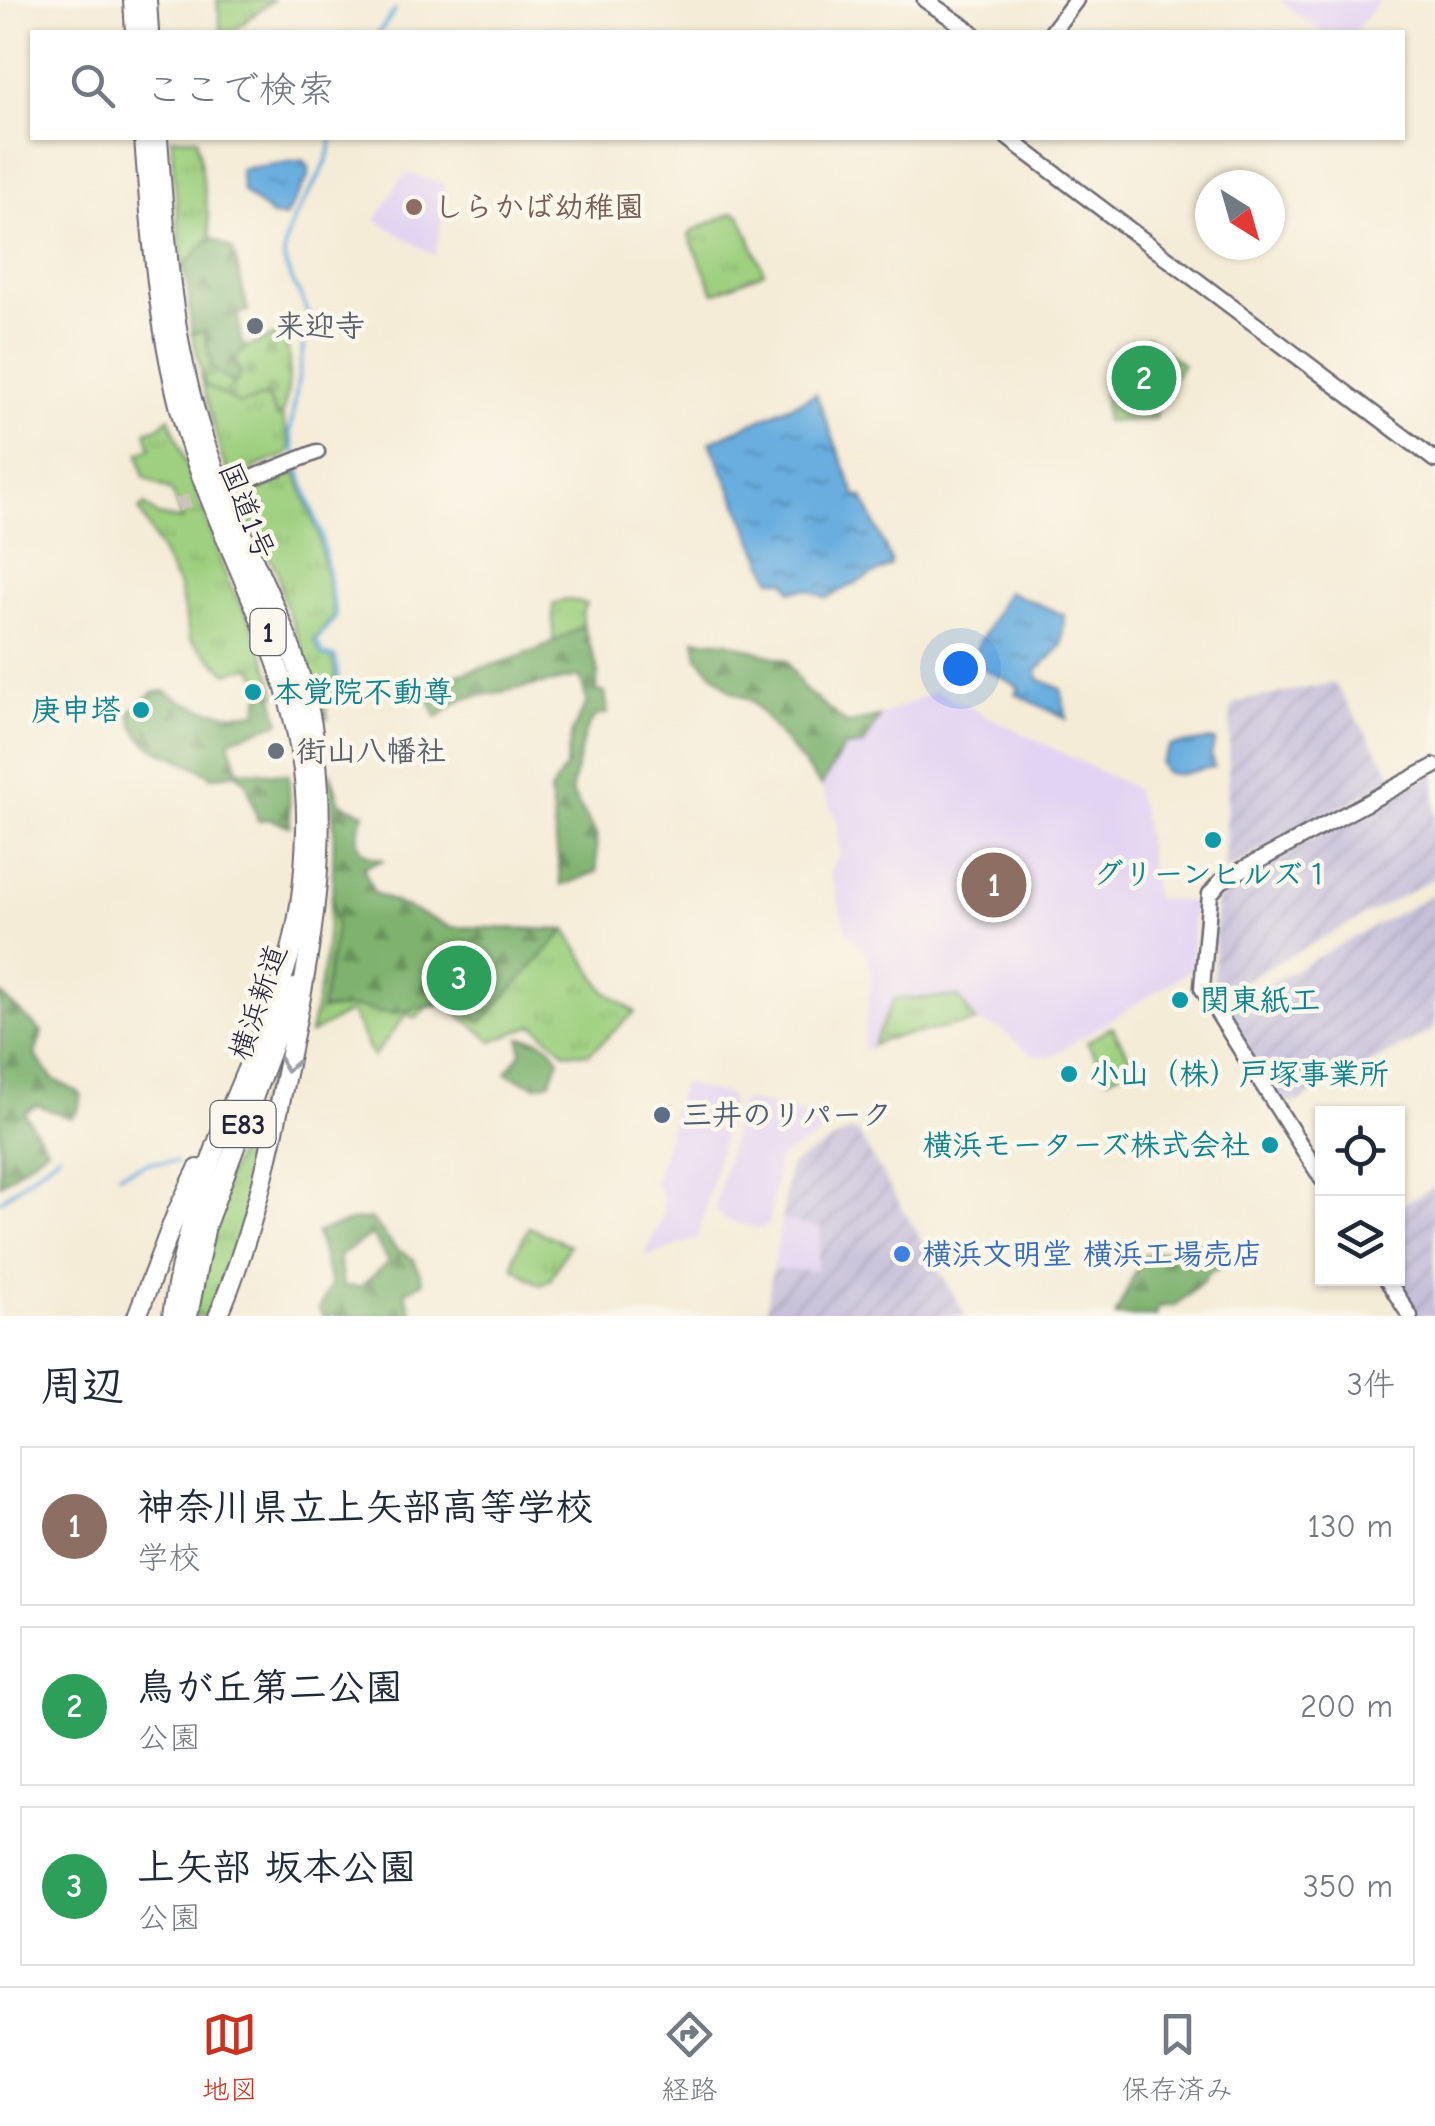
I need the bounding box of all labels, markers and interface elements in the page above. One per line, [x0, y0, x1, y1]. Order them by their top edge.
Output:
search box [30, 30, 1405, 140]
icon: search [65, 58, 120, 113]
text: ここで検索 [145, 68, 335, 112]
north arrow [1195, 170, 1285, 260]
place label: しらかば幼稚園 [434, 190, 644, 225]
marker: しらかば幼稚園 [403, 196, 425, 218]
place label: 来迎寺 [275, 309, 365, 344]
marker: 来迎寺 [244, 315, 266, 337]
pin: 2 [1112, 340, 1176, 416]
street label: 国道1号 [211, 457, 282, 565]
road number: 1 [250, 609, 286, 655]
your location [935, 643, 986, 694]
place label: 本覚院不動尊 [273, 675, 453, 710]
marker: 本覚院不動尊 [242, 681, 264, 703]
place label: 庚申塔 [31, 693, 121, 728]
marker: 庚申塔 [130, 699, 152, 721]
place label: 街山八幡社 [296, 734, 446, 769]
marker: 街山八幡社 [265, 740, 287, 762]
marker: グリーンヒルズ１ [1202, 829, 1224, 851]
pin: 1 [962, 848, 1026, 922]
place label: グリーンヒルズ１ [1094, 857, 1332, 892]
street label: 横浜新道 [222, 940, 295, 1065]
pin: 3 [426, 940, 492, 1016]
place label: 関東紙工 [1200, 983, 1320, 1018]
marker: 関東紙工 [1169, 989, 1191, 1011]
one-way arrow [278, 1056, 299, 1073]
place label: 小山（株）戸塚事業所 [1089, 1057, 1389, 1092]
marker: 小山（株）戸塚事業所 [1058, 1063, 1080, 1085]
place label: 三井のリパーク [682, 1098, 892, 1133]
road number: E83 [210, 1101, 276, 1147]
marker: 三井のリパーク [651, 1104, 673, 1126]
map controls [1315, 1106, 1405, 1286]
button: locate [1315, 1106, 1405, 1196]
place label: 横浜モーターズ株式会社 [922, 1128, 1250, 1163]
marker: 横浜モーターズ株式会社 [1259, 1134, 1281, 1156]
button: layers [1315, 1196, 1405, 1286]
place label: 横浜文明堂 横浜工場売店 [922, 1237, 1263, 1272]
marker: 横浜文明堂 横浜工場売店 [891, 1243, 913, 1265]
text: 周辺 [40, 1362, 124, 1411]
text: 3件 [1347, 1366, 1395, 1403]
text: 神奈川県立上矢部高等学校 [137, 1486, 593, 1530]
text: 1 [68, 1508, 81, 1545]
text: 130 m [1307, 1508, 1393, 1545]
text: 学校 [137, 1539, 201, 1576]
text: 鳥が丘第二公園 [137, 1666, 403, 1710]
text: 2 [67, 1688, 82, 1725]
text: 200 m [1300, 1688, 1393, 1725]
text: 公園 [137, 1719, 201, 1756]
text: 上矢部 坂本公園 [137, 1846, 417, 1890]
text: 3 [67, 1868, 82, 1905]
text: 350 m [1303, 1868, 1393, 1905]
text: 公園 [137, 1899, 201, 1936]
tab: 地図 [202, 2007, 258, 2107]
tab: 経路 [661, 2007, 717, 2107]
tab: 保存済み [1121, 2007, 1233, 2107]

